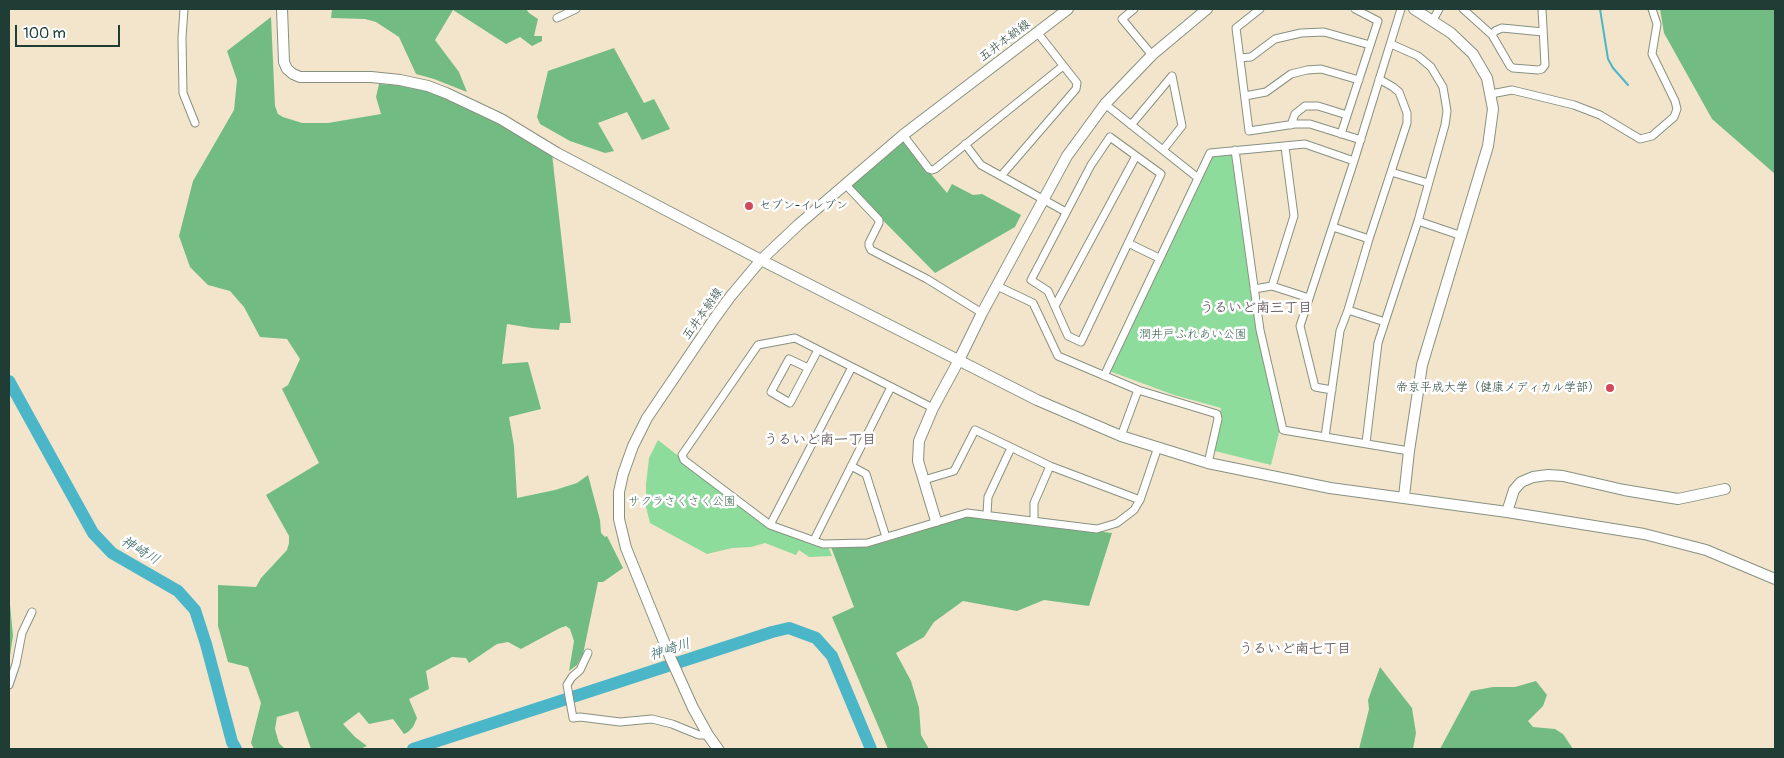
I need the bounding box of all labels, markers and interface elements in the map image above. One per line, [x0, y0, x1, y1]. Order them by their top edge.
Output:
scale bar [18, 15, 122, 47]
street label: 五井本納線 [977, 17, 1033, 65]
text: 100 m [23, 24, 66, 43]
place label: セブン-イレブン [759, 199, 848, 213]
marker: セブン-イレブン [743, 200, 755, 212]
street label: 五井本納線 [680, 285, 726, 343]
district label: うるいど南三丁目 [1200, 300, 1312, 316]
park label: 潤井戸ふれあい公園 [1139, 328, 1247, 342]
place label: 帝京平成大学（健康メディカル学部） [1396, 381, 1600, 395]
marker: 帝京平成大学（健康メディカル学部） [1604, 382, 1616, 394]
district label: うるいど南一丁目 [764, 432, 876, 448]
park label: サクラさくさく公園 [628, 495, 736, 509]
water label: 神崎川 [118, 533, 162, 569]
water label: 神崎川 [647, 636, 693, 664]
district label: うるいど南七丁目 [1239, 641, 1351, 657]

